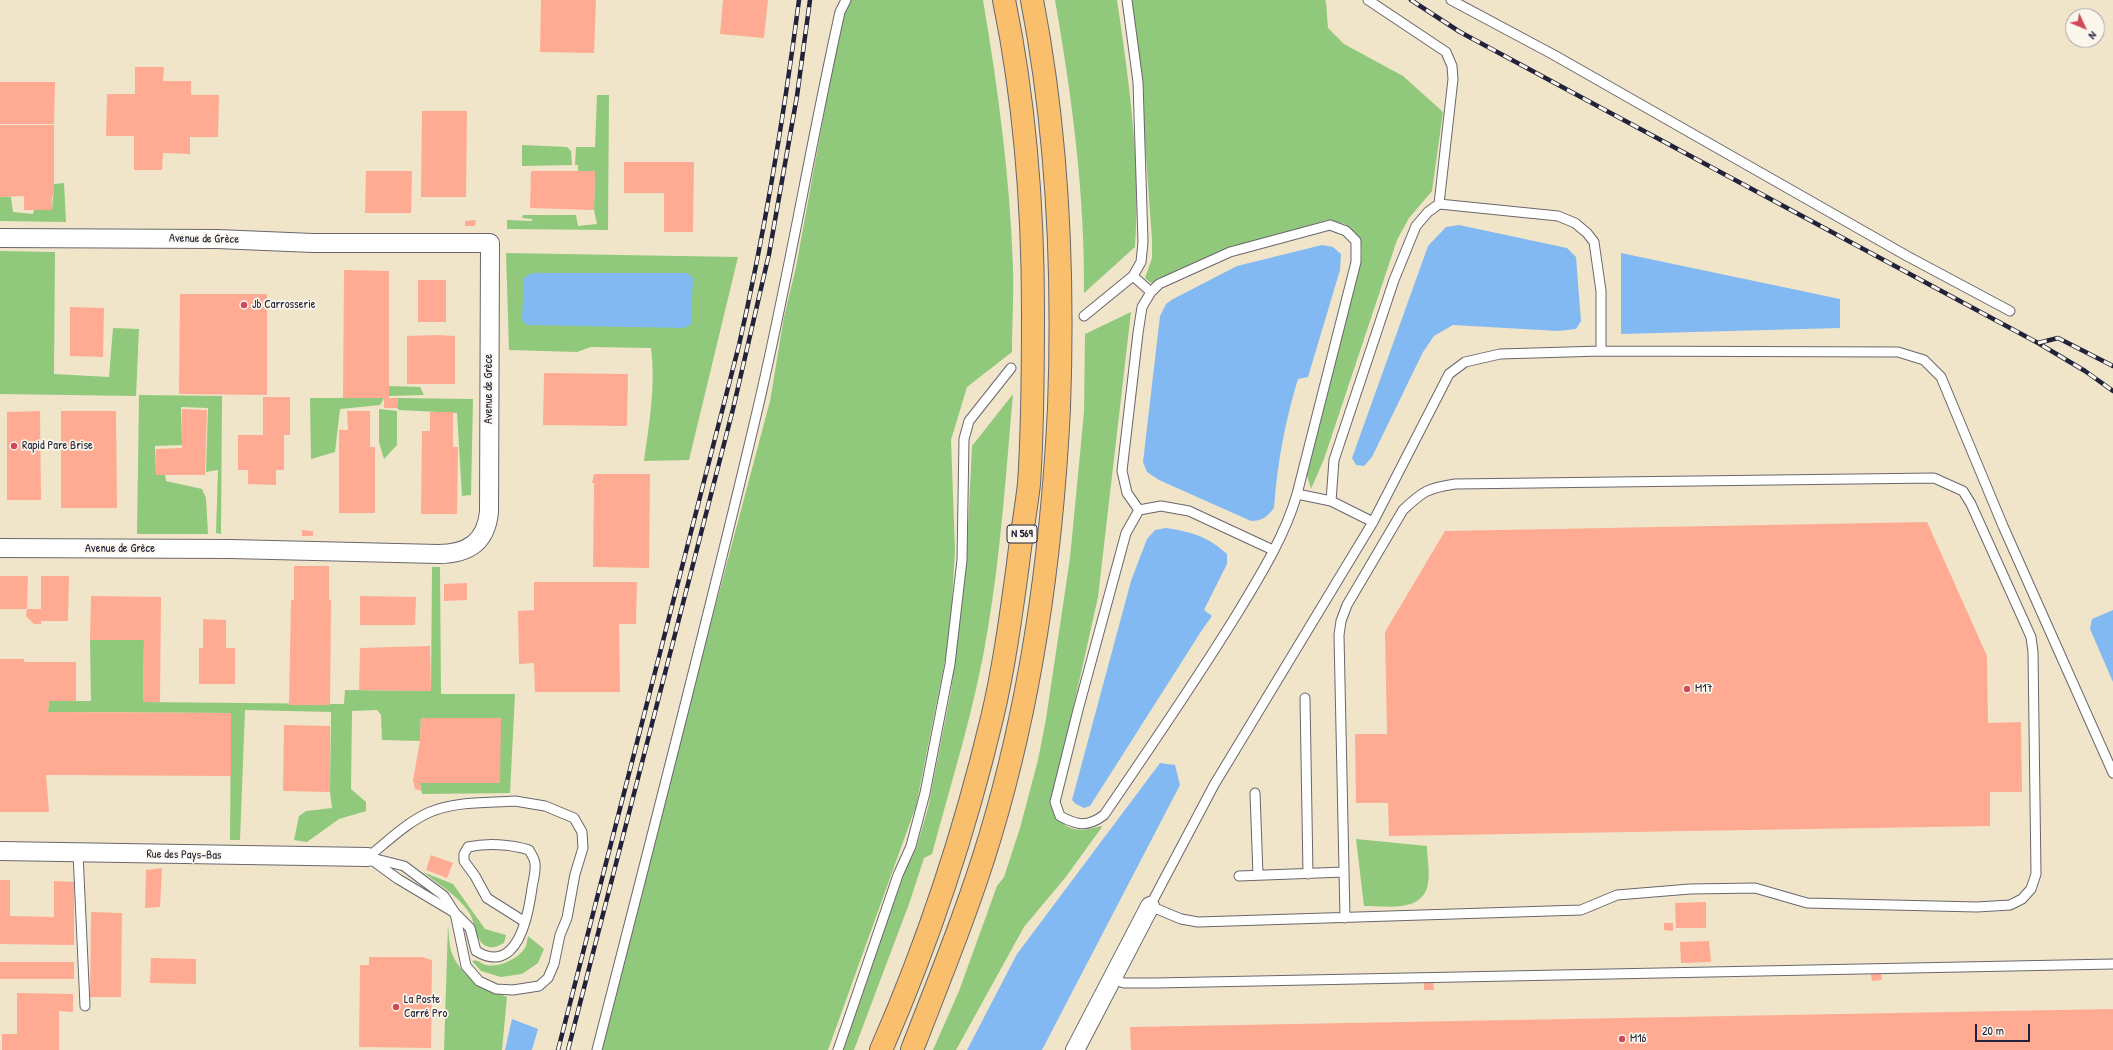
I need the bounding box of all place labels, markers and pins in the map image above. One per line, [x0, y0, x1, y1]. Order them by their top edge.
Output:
place label: Jb Carrosserie [252, 298, 316, 312]
marker: Jb Carrosserie [239, 300, 249, 310]
place label: Rapid Pare Brise [22, 439, 93, 453]
marker: Rapid Pare Brise [9, 441, 19, 451]
place label: M17 [1695, 682, 1712, 696]
marker: M17 [1682, 684, 1692, 694]
place label: La Poste Carré Pro [404, 993, 447, 1021]
marker: La Poste Carré Pro [391, 1002, 401, 1012]
place label: M16 [1630, 1032, 1646, 1046]
marker: M16 [1617, 1034, 1627, 1044]

